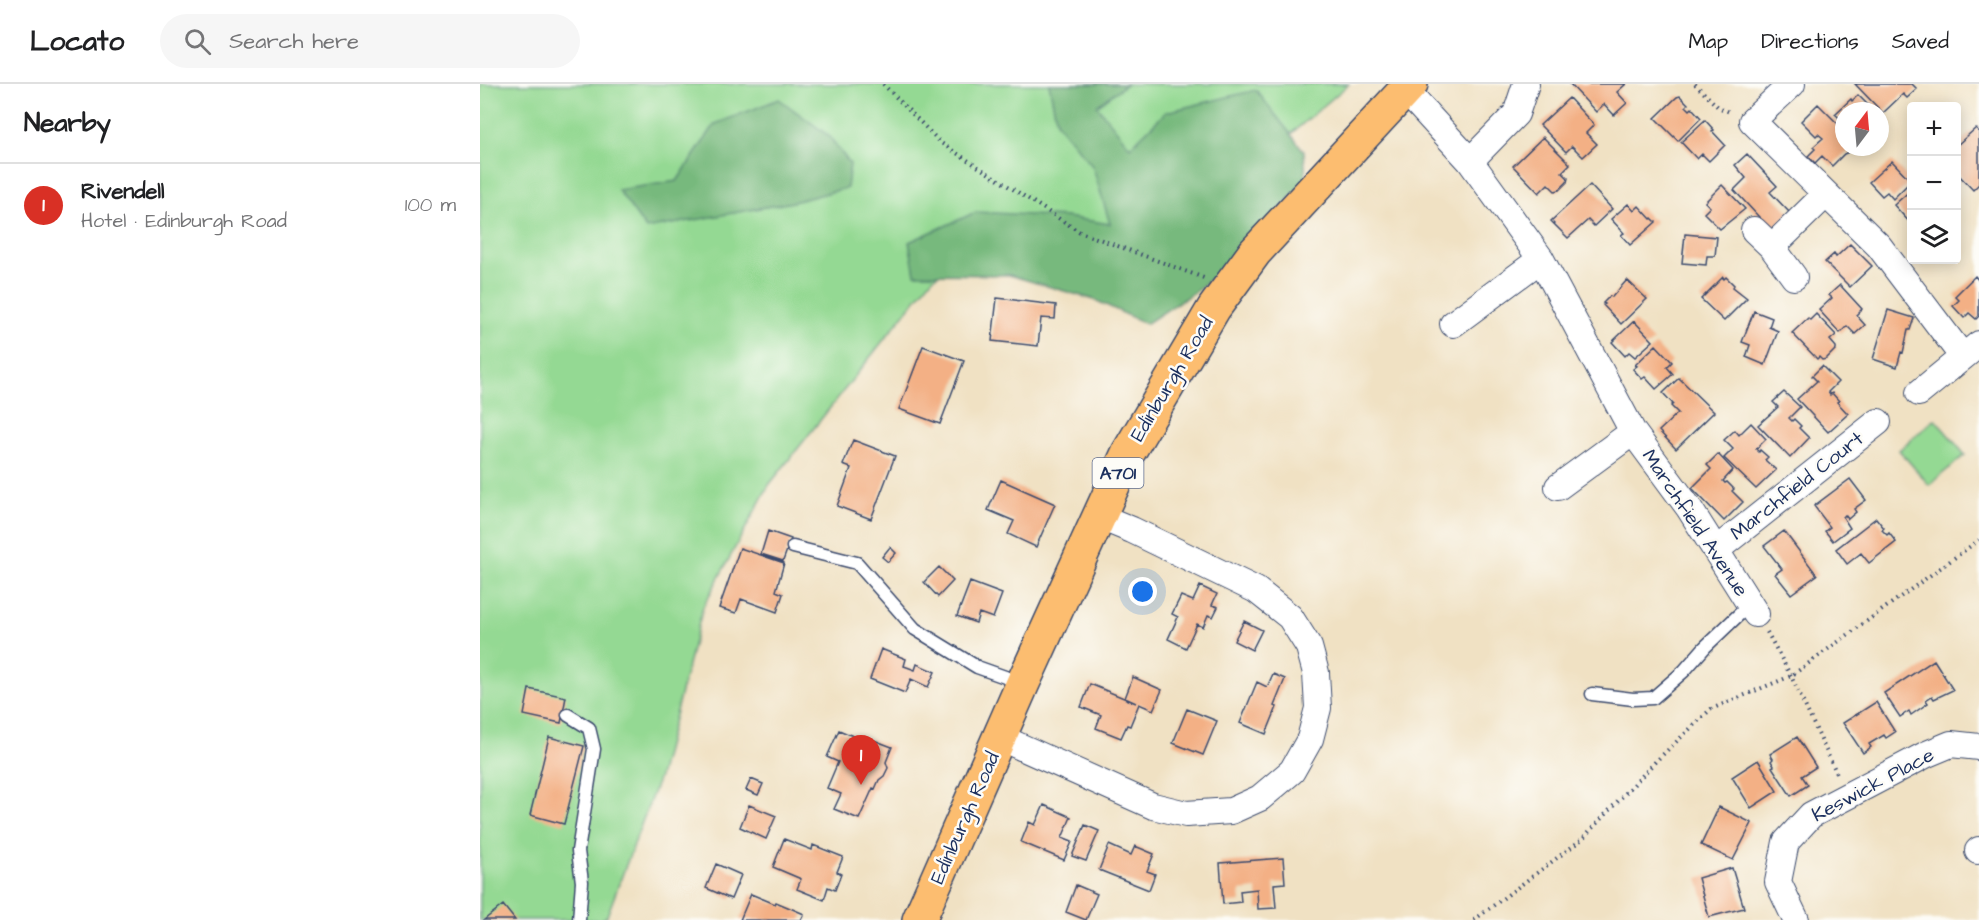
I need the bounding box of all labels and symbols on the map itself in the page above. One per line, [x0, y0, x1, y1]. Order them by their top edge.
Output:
north arrow [1835, 102, 1889, 156]
street label: Edinburgh Road [1124, 311, 1221, 447]
street label: Marchfield Court [1724, 425, 1870, 547]
street label: Marchfield Avenue [1635, 444, 1755, 602]
road number: A701 [1092, 458, 1144, 488]
your location [1128, 577, 1157, 606]
pin: 1 [842, 736, 880, 785]
street label: Keswick Place [1807, 741, 1939, 829]
street label: Edinburgh Road [923, 748, 1008, 889]

